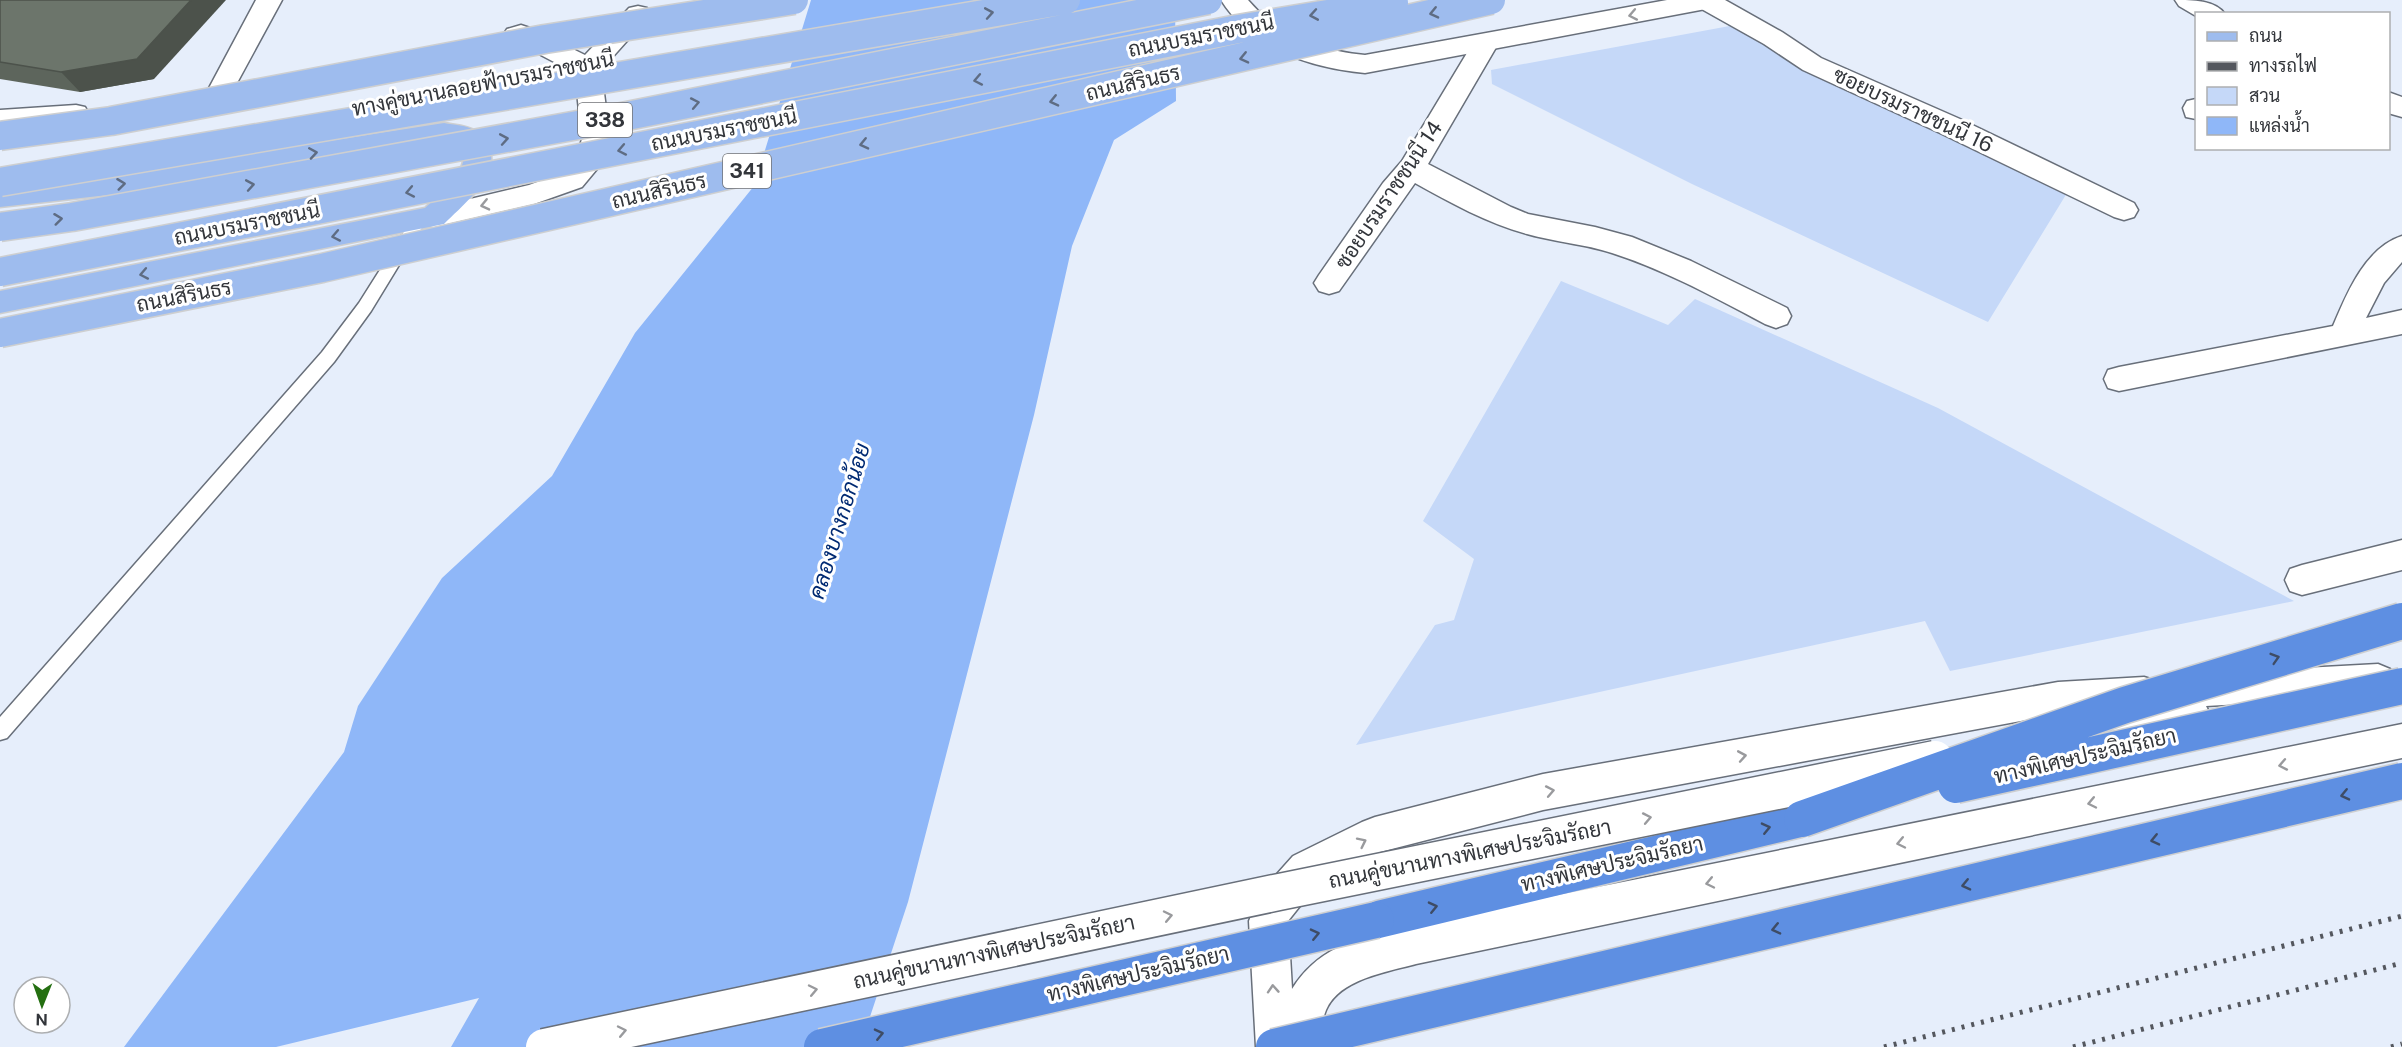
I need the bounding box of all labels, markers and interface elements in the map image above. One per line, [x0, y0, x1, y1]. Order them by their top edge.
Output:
one-way arrow [1430, 6, 1440, 19]
one-way arrow [984, 7, 994, 20]
one-way arrow [1310, 8, 1320, 21]
one-way arrow [1628, 8, 1638, 21]
street label: ถนนบรมราชชนนี [1126, 9, 1276, 62]
legend [2195, 12, 2390, 150]
text: ถนน [2249, 25, 2282, 46]
street label: ทางคู่ขนานลอยฟ้าบรมราชชนนี [349, 45, 617, 124]
one-way arrow [1240, 50, 1250, 63]
text: ทางรถไฟ [2249, 53, 2317, 76]
street label: ถนนสิรินธร [1083, 60, 1183, 106]
street label: ซอยบรมราชชนนี 16 [1829, 62, 1997, 157]
one-way arrow [974, 73, 984, 86]
text: สวน [2249, 85, 2280, 106]
one-way arrow [1049, 94, 1059, 107]
one-way arrow [690, 97, 700, 110]
road number: 338 [578, 103, 632, 137]
street label: ถนนบรมราชชนนี [649, 103, 799, 156]
text: แหล่งน้ำ [2249, 110, 2310, 136]
street label: ซอยบรมราชชนนี 14 [1330, 116, 1447, 274]
one-way arrow [498, 133, 508, 146]
one-way arrow [859, 137, 869, 150]
one-way arrow [618, 143, 628, 156]
one-way arrow [309, 148, 318, 160]
road number: 341 [723, 154, 771, 188]
street label: ถนนสิรินธร [609, 168, 709, 214]
one-way arrow [116, 178, 125, 190]
one-way arrow [245, 179, 255, 192]
one-way arrow [406, 185, 416, 198]
street label: ถนนบรมราชชนนี [172, 197, 322, 250]
one-way arrow [480, 198, 490, 211]
one-way arrow [53, 214, 63, 226]
one-way arrow [331, 229, 341, 242]
one-way arrow [140, 267, 150, 280]
street label: ถนนสิรินธร [134, 274, 234, 317]
water label: คลองบางกอกน้อย [803, 440, 875, 602]
one-way arrow [2269, 653, 2280, 665]
street label: ทางพิเศษประจิมรัถยา [1991, 722, 2178, 789]
one-way arrow [1736, 750, 1746, 763]
one-way arrow [2278, 758, 2288, 771]
one-way arrow [1545, 785, 1555, 798]
one-way arrow [2340, 787, 2350, 800]
one-way arrow [2087, 796, 2097, 809]
one-way arrow [1642, 812, 1652, 825]
street label: ถนนคู่ขนานทางพิเศษประจิมรัถยา [1327, 814, 1613, 894]
one-way arrow [1760, 822, 1770, 835]
street label: ทางพิเศษประจิมรัถยา [1518, 831, 1706, 897]
one-way arrow [2151, 832, 2161, 845]
one-way arrow [1896, 836, 1906, 849]
one-way arrow [1355, 837, 1366, 849]
one-way arrow [1705, 876, 1715, 889]
one-way arrow [1961, 878, 1971, 891]
one-way arrow [1428, 901, 1438, 914]
street label: ถนนคู่ขนานทางพิเศษประจิมรัถยา [851, 910, 1137, 994]
one-way arrow [1163, 910, 1173, 923]
one-way arrow [1771, 922, 1781, 935]
one-way arrow [1310, 928, 1320, 941]
street label: ทางพิเศษประจิมรัถยา [1044, 941, 1232, 1007]
north arrow [12, 975, 72, 1035]
one-way arrow [1266, 984, 1279, 993]
one-way arrow [808, 985, 818, 998]
text: N [35, 1010, 48, 1029]
one-way arrow [617, 1025, 627, 1038]
one-way arrow [874, 1028, 884, 1041]

